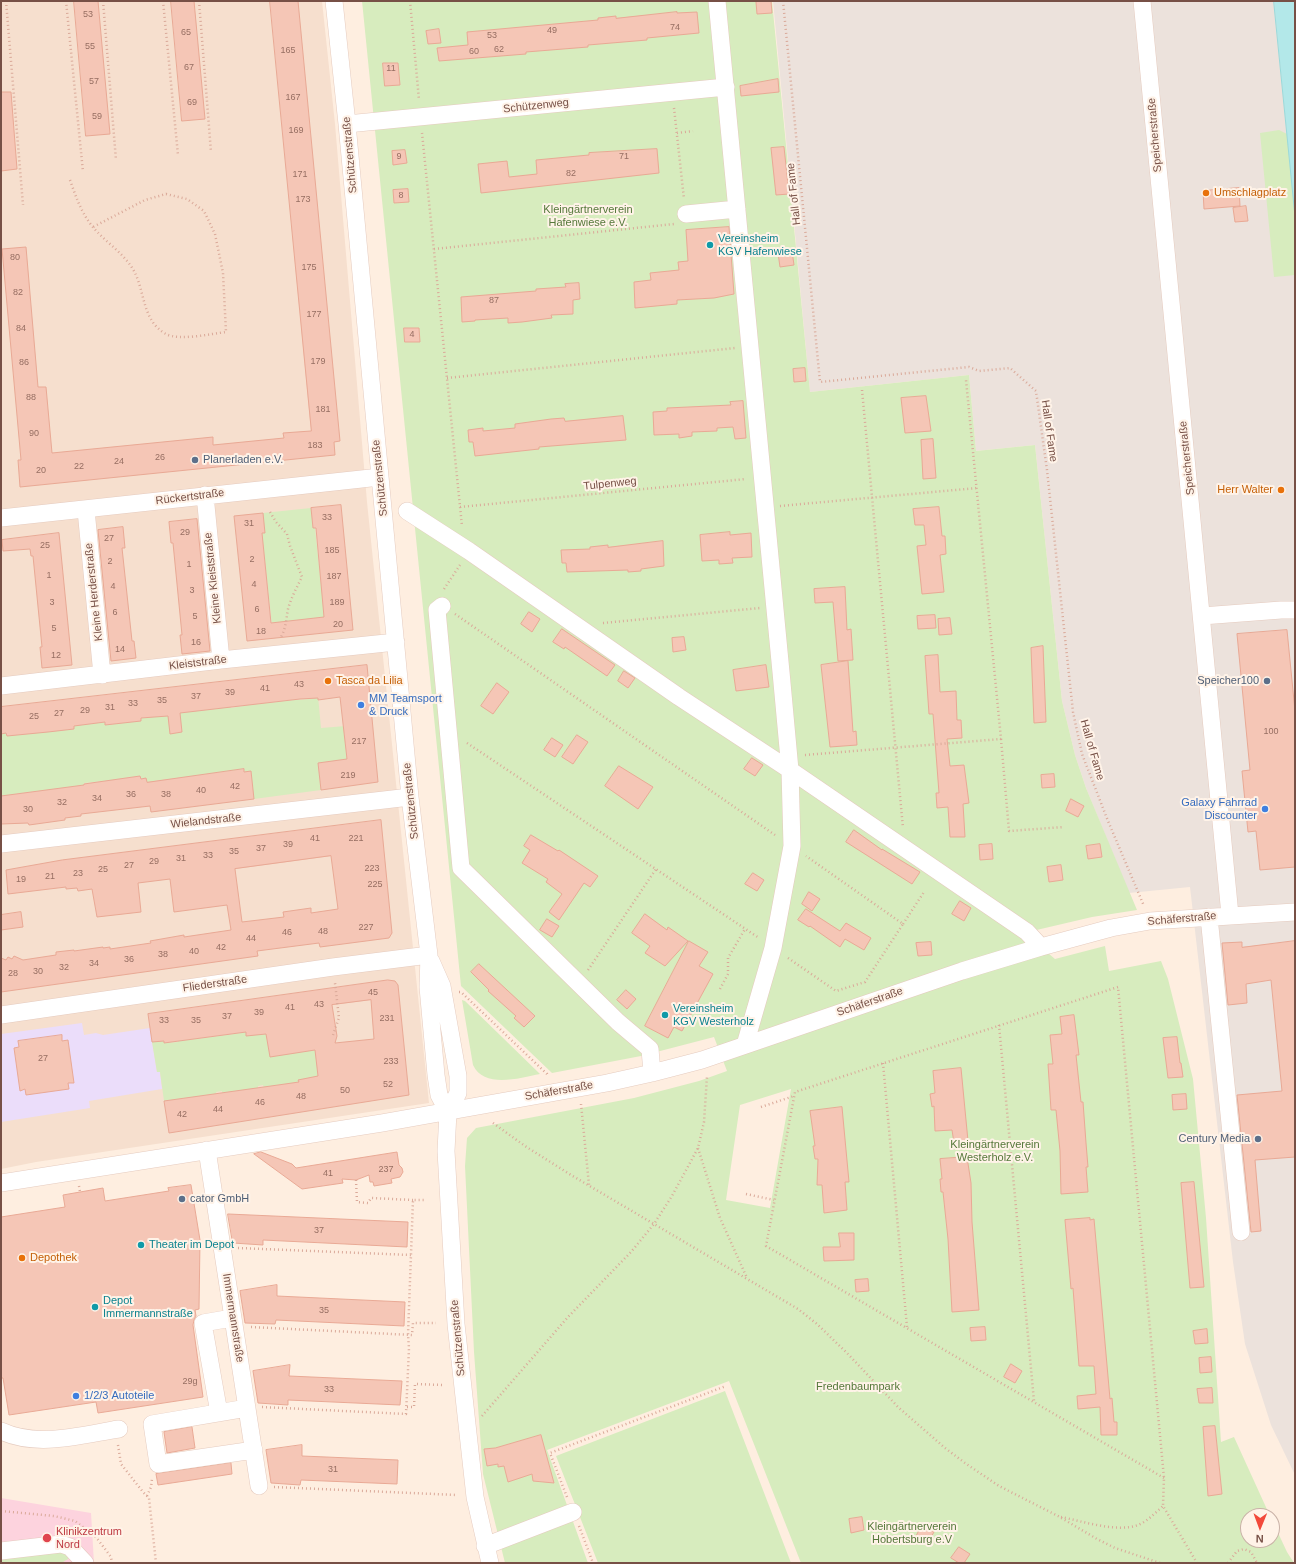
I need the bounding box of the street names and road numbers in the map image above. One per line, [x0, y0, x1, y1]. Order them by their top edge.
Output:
street label: Schützenweg [502, 96, 570, 116]
street label: Speicherstraße [1145, 97, 1165, 173]
street label: Schützenstraße [340, 116, 360, 194]
street label: Hall of Fame [784, 162, 804, 226]
street label: Hall of Fame [1038, 399, 1060, 463]
street label: Speicherstraße [1177, 420, 1197, 496]
street label: Schützenstraße [369, 439, 391, 517]
street label: Tulpenweg [583, 475, 637, 493]
street label: Rückertstraße [155, 486, 225, 508]
street label: Kleine Kleiststraße [202, 532, 224, 624]
street label: Kleine Herderstraße [82, 542, 106, 642]
street label: Kleiststraße [168, 653, 228, 673]
street label: Hall of Fame [1077, 718, 1107, 782]
street label: Schützenstraße [400, 762, 422, 840]
street label: Wielandstraße [170, 811, 242, 831]
street label: Schäferstraße [1147, 909, 1217, 929]
street label: Fliederstraße [182, 973, 248, 995]
street label: Schäferstraße [835, 985, 905, 1019]
street label: Schäferstraße [524, 1079, 594, 1103]
street label: Immermannstraße [219, 1273, 247, 1363]
street label: Schützenstraße [448, 1299, 468, 1377]

